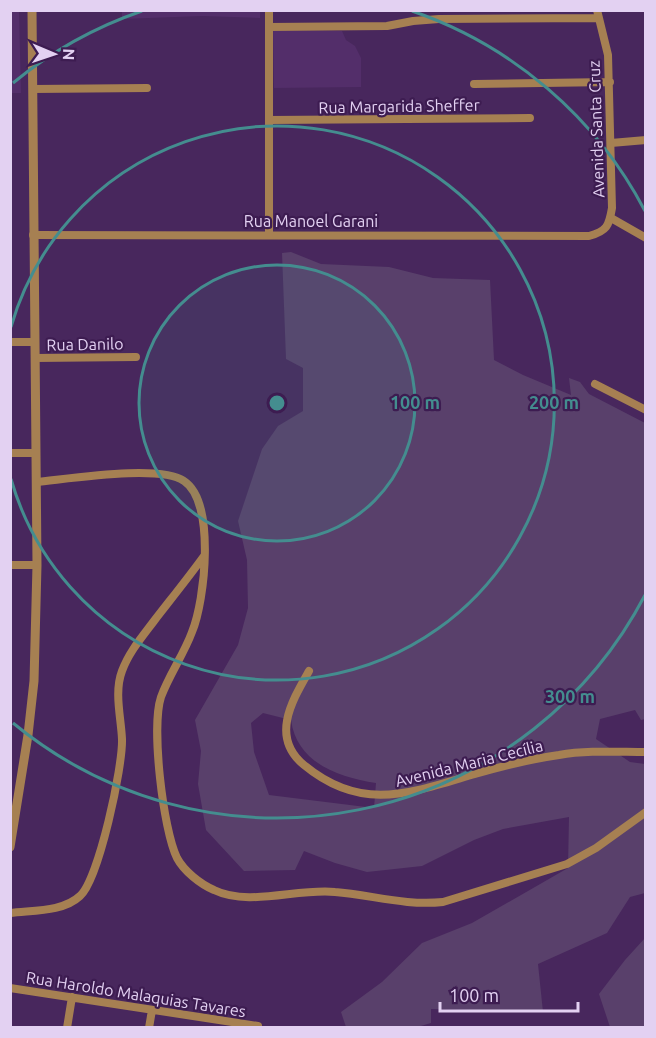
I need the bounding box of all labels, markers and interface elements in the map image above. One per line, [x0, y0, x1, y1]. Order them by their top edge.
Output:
north arrow [24, 24, 84, 84]
text: N [60, 48, 78, 61]
street label: Avenida Santa Cruz [585, 60, 607, 198]
street label: Rua Margarida Sheffer [318, 96, 480, 116]
street label: Rua Manoel Garani [244, 212, 378, 230]
street label: Rua Danilo [46, 334, 124, 354]
text: 100 m [390, 392, 440, 412]
text: 200 m [529, 392, 579, 412]
centre of rings [267, 393, 287, 413]
text: 300 m [545, 686, 595, 706]
street label: Avenida Maria Cecília [393, 736, 545, 790]
street label: Rua Haroldo Malaquias Tavares [25, 968, 247, 1020]
scale bar [440, 975, 578, 1013]
text: 100 m [449, 985, 499, 1005]

